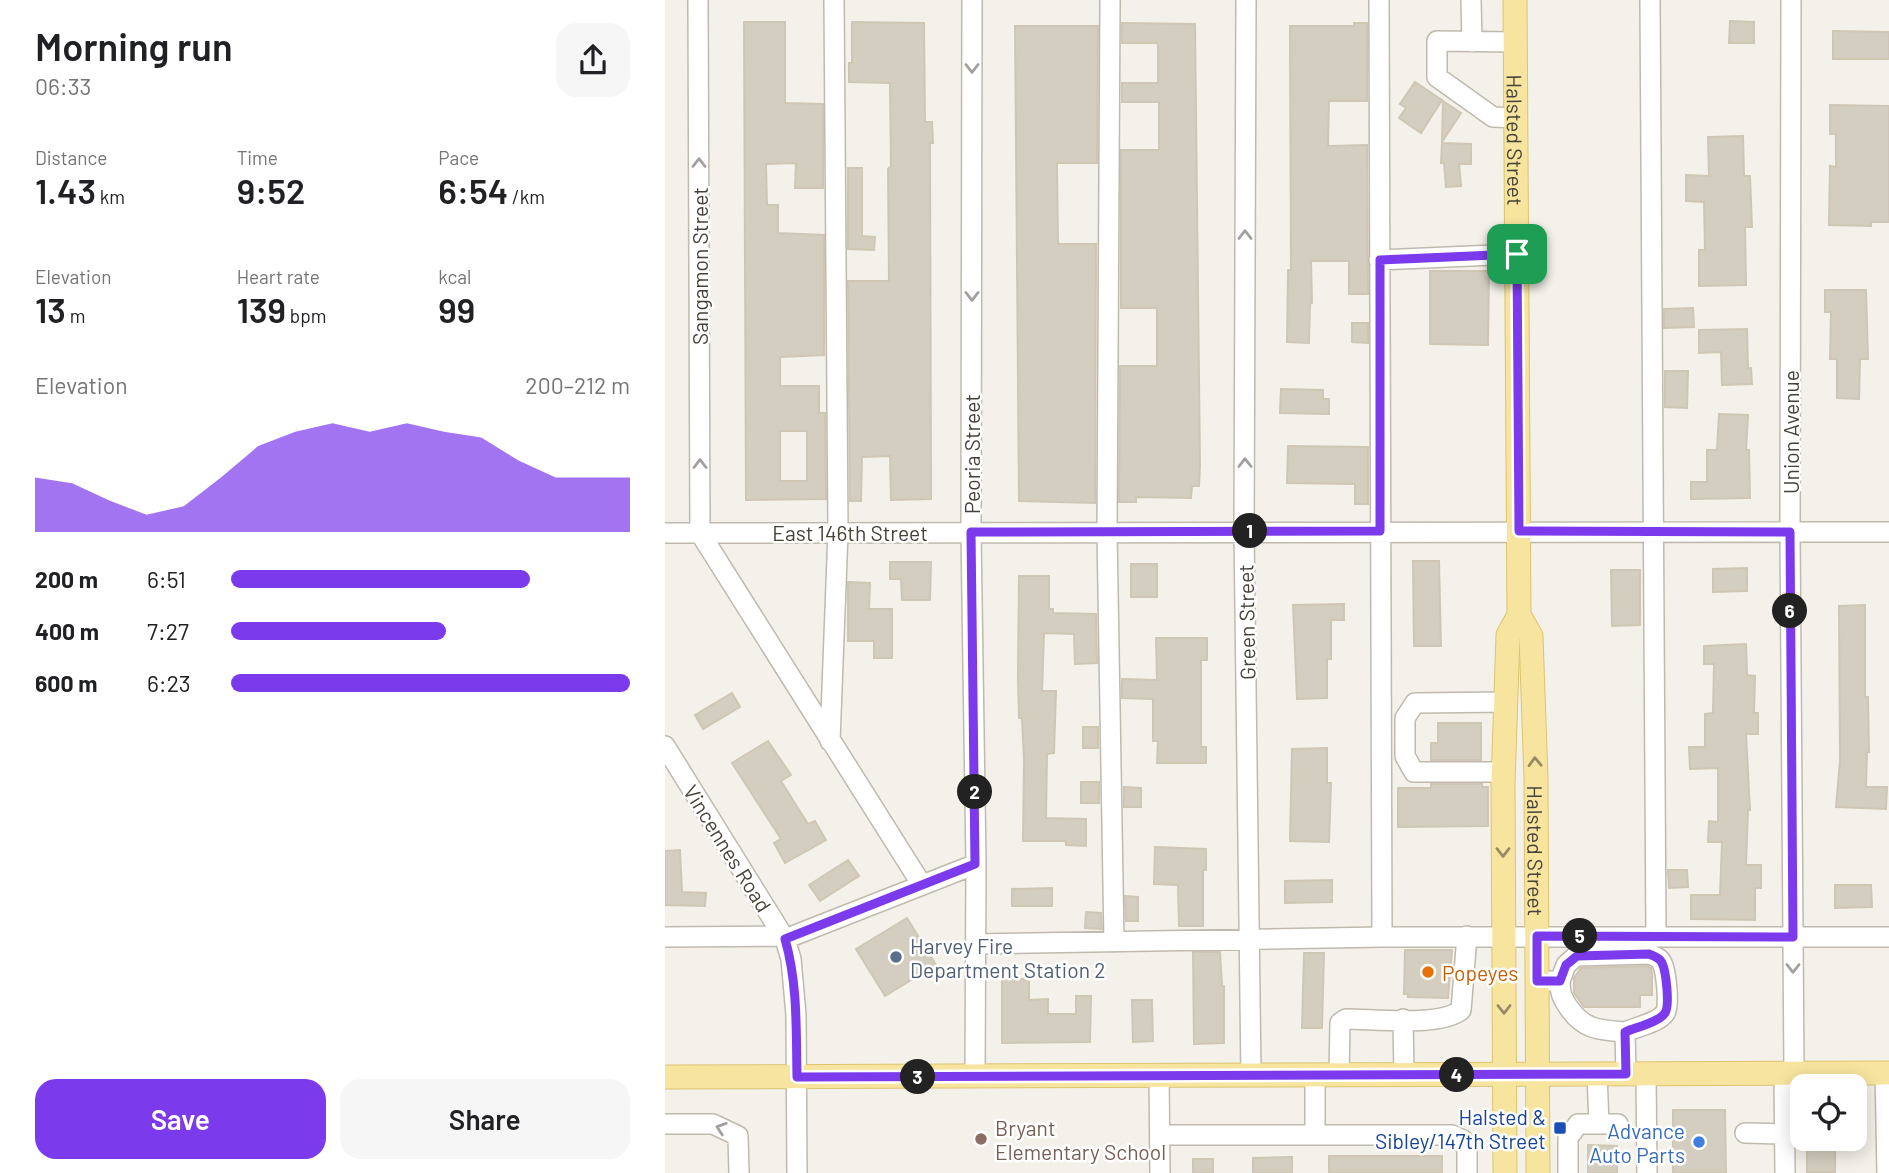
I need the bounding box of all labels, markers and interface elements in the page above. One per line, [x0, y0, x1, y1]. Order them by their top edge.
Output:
text: Morning run [35, 23, 233, 69]
button: share [556, 23, 630, 97]
one-way arrow [964, 63, 980, 74]
text: 06:33 [35, 72, 91, 100]
street label: Halsted Street [1503, 74, 1529, 206]
text: Distance [35, 146, 107, 169]
text: Time [237, 146, 278, 169]
text: Pace [438, 146, 479, 169]
one-way arrow [691, 158, 707, 168]
text: 1.43 [35, 169, 96, 211]
text: 9:52 [237, 169, 305, 211]
text: 6:54 [438, 169, 508, 211]
text: km [96, 185, 125, 208]
text: /km [508, 185, 545, 208]
street label: Sangamon Street [687, 187, 712, 345]
pin [1487, 224, 1547, 284]
one-way arrow [1237, 229, 1253, 240]
icon: arrive [1498, 235, 1536, 273]
text: Elevation [35, 265, 112, 288]
text: Heart rate [237, 265, 320, 288]
text: kcal [438, 265, 471, 288]
text: 13 [35, 288, 66, 330]
text: 139 [237, 288, 286, 330]
text: 99 [438, 288, 475, 330]
one-way arrow [964, 291, 980, 301]
text: m [66, 304, 85, 327]
text: bpm [286, 304, 326, 327]
street label: Union Avenue [1778, 370, 1803, 494]
text: Elevation [35, 371, 128, 399]
text: 200–212 m [525, 371, 630, 399]
street label: Peoria Street [959, 394, 984, 514]
one-way arrow [1237, 457, 1253, 467]
one-way arrow [692, 459, 708, 469]
pin: 1 [1233, 514, 1267, 548]
text: 1 [1246, 519, 1253, 542]
street label: East 146th Street [772, 520, 928, 545]
street label: Green Street [1232, 564, 1260, 680]
text: 200 m [35, 565, 98, 593]
text: 6:51 [147, 565, 186, 593]
pin: 6 [1773, 594, 1807, 628]
text: 6 [1784, 599, 1795, 622]
text: 400 m [35, 617, 99, 645]
text: 7:27 [147, 617, 189, 645]
text: 600 m [35, 669, 97, 697]
text: 6:23 [147, 669, 191, 697]
one-way arrow [1528, 756, 1543, 767]
pin: 2 [957, 774, 993, 810]
street label: Vincennes Road [679, 780, 777, 916]
text: 2 [969, 780, 980, 803]
street label: Halsted Street [1524, 785, 1549, 916]
one-way arrow [1495, 847, 1511, 858]
pin: 5 [1563, 918, 1597, 954]
text: 5 [1574, 924, 1585, 947]
place label: Harvey Fire Department Station 2 [910, 933, 1105, 982]
marker: Harvey Fire Department Station 2 [888, 949, 904, 965]
place label: Popeyes [1442, 960, 1518, 985]
one-way arrow [1785, 963, 1801, 973]
marker: Popeyes [1420, 964, 1436, 980]
one-way arrow [1496, 1004, 1512, 1015]
pin: 4 [1439, 1058, 1475, 1092]
pin: 3 [901, 1060, 935, 1094]
text: 4 [1451, 1063, 1462, 1086]
text: 3 [912, 1065, 923, 1088]
map controls [1790, 1074, 1867, 1151]
button: locate [1790, 1074, 1867, 1151]
button: Save [35, 1079, 326, 1159]
button: Share [340, 1079, 630, 1159]
place label: Halsted & Sibley/147th Street [1375, 1104, 1546, 1153]
place label: Bryant Elementary School [995, 1115, 1166, 1164]
place label: Advance Auto Parts [1589, 1118, 1685, 1167]
marker: Halsted & Sibley/147th Street [1552, 1120, 1568, 1136]
one-way arrow [715, 1122, 728, 1136]
marker: Bryant Elementary School [973, 1131, 989, 1147]
marker: Advance Auto Parts [1691, 1134, 1707, 1150]

